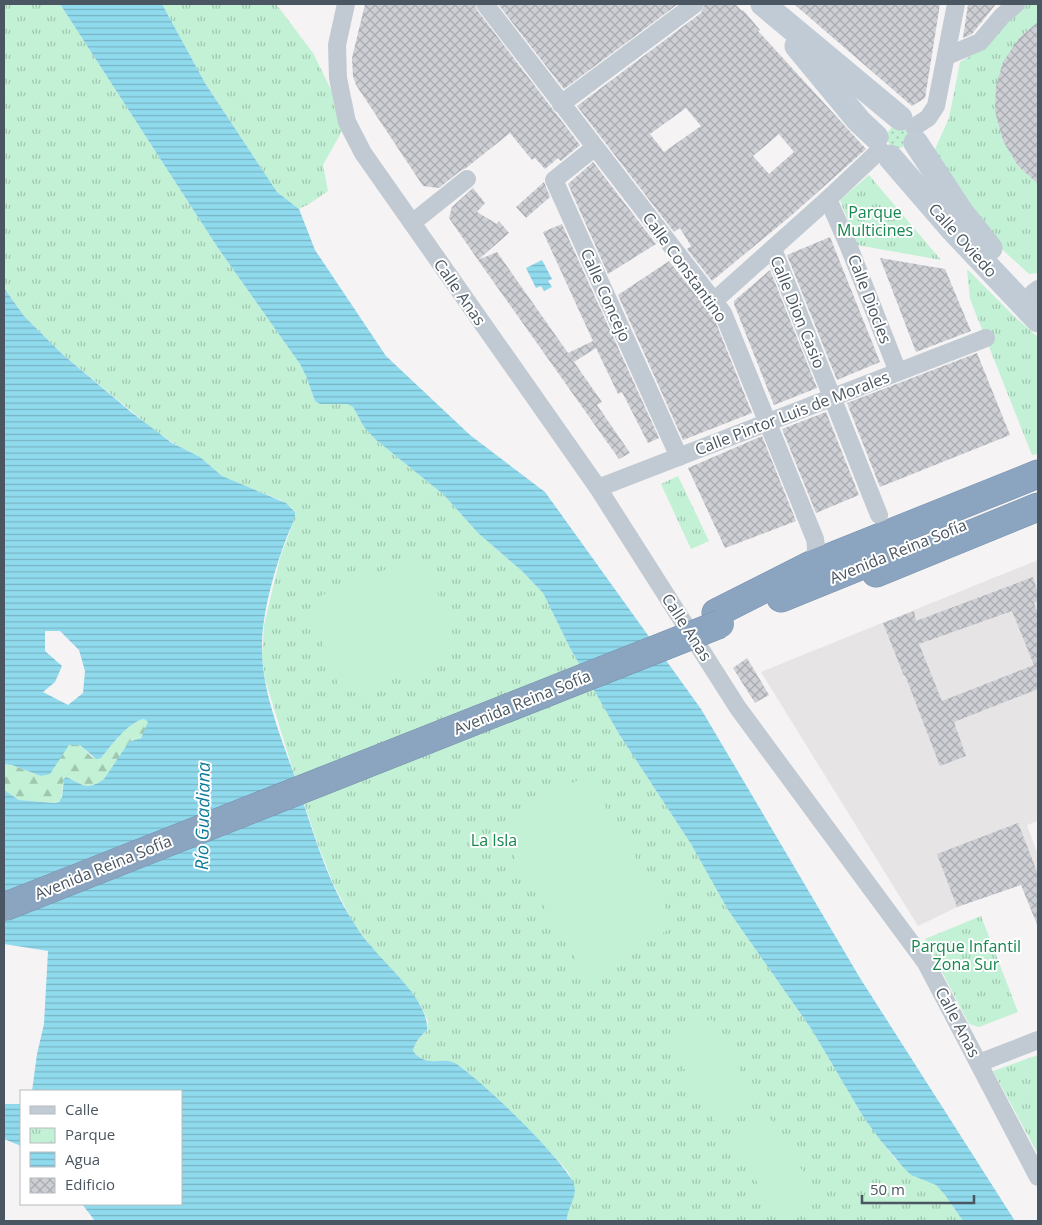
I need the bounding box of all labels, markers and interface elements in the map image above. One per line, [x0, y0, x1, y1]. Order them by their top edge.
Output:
street label: Calle Oviedo [924, 198, 1002, 282]
park label: Parque Multicines [837, 201, 913, 241]
street label: Calle Constantino [638, 208, 732, 326]
street label: Calle Concejo [576, 245, 636, 345]
street label: Calle Diocles [843, 251, 897, 347]
street label: Calle Dion Casio [765, 252, 831, 372]
street label: Calle Anas [429, 254, 491, 330]
street label: Calle Pintor Luis de Morales [692, 366, 892, 460]
street label: Avenida Reina Sofía [826, 513, 970, 589]
street label: Calle Anas [657, 589, 717, 665]
street label: Avenida Reina Sofía [450, 664, 594, 740]
water label: Río Guadiana [189, 762, 215, 870]
street label: Avenida Reina Sofía [31, 829, 175, 905]
park label: La Isla [471, 829, 517, 851]
park label: Parque Infantil Zona Sur [911, 935, 1021, 975]
street label: Calle Anas [930, 983, 986, 1061]
legend [20, 1090, 182, 1205]
text: Calle [65, 1099, 99, 1119]
text: Parque [65, 1124, 115, 1144]
text: Agua [65, 1149, 100, 1169]
scale bar [862, 1172, 974, 1204]
text: Edificio [65, 1174, 115, 1194]
text: 50 m [870, 1179, 905, 1199]

